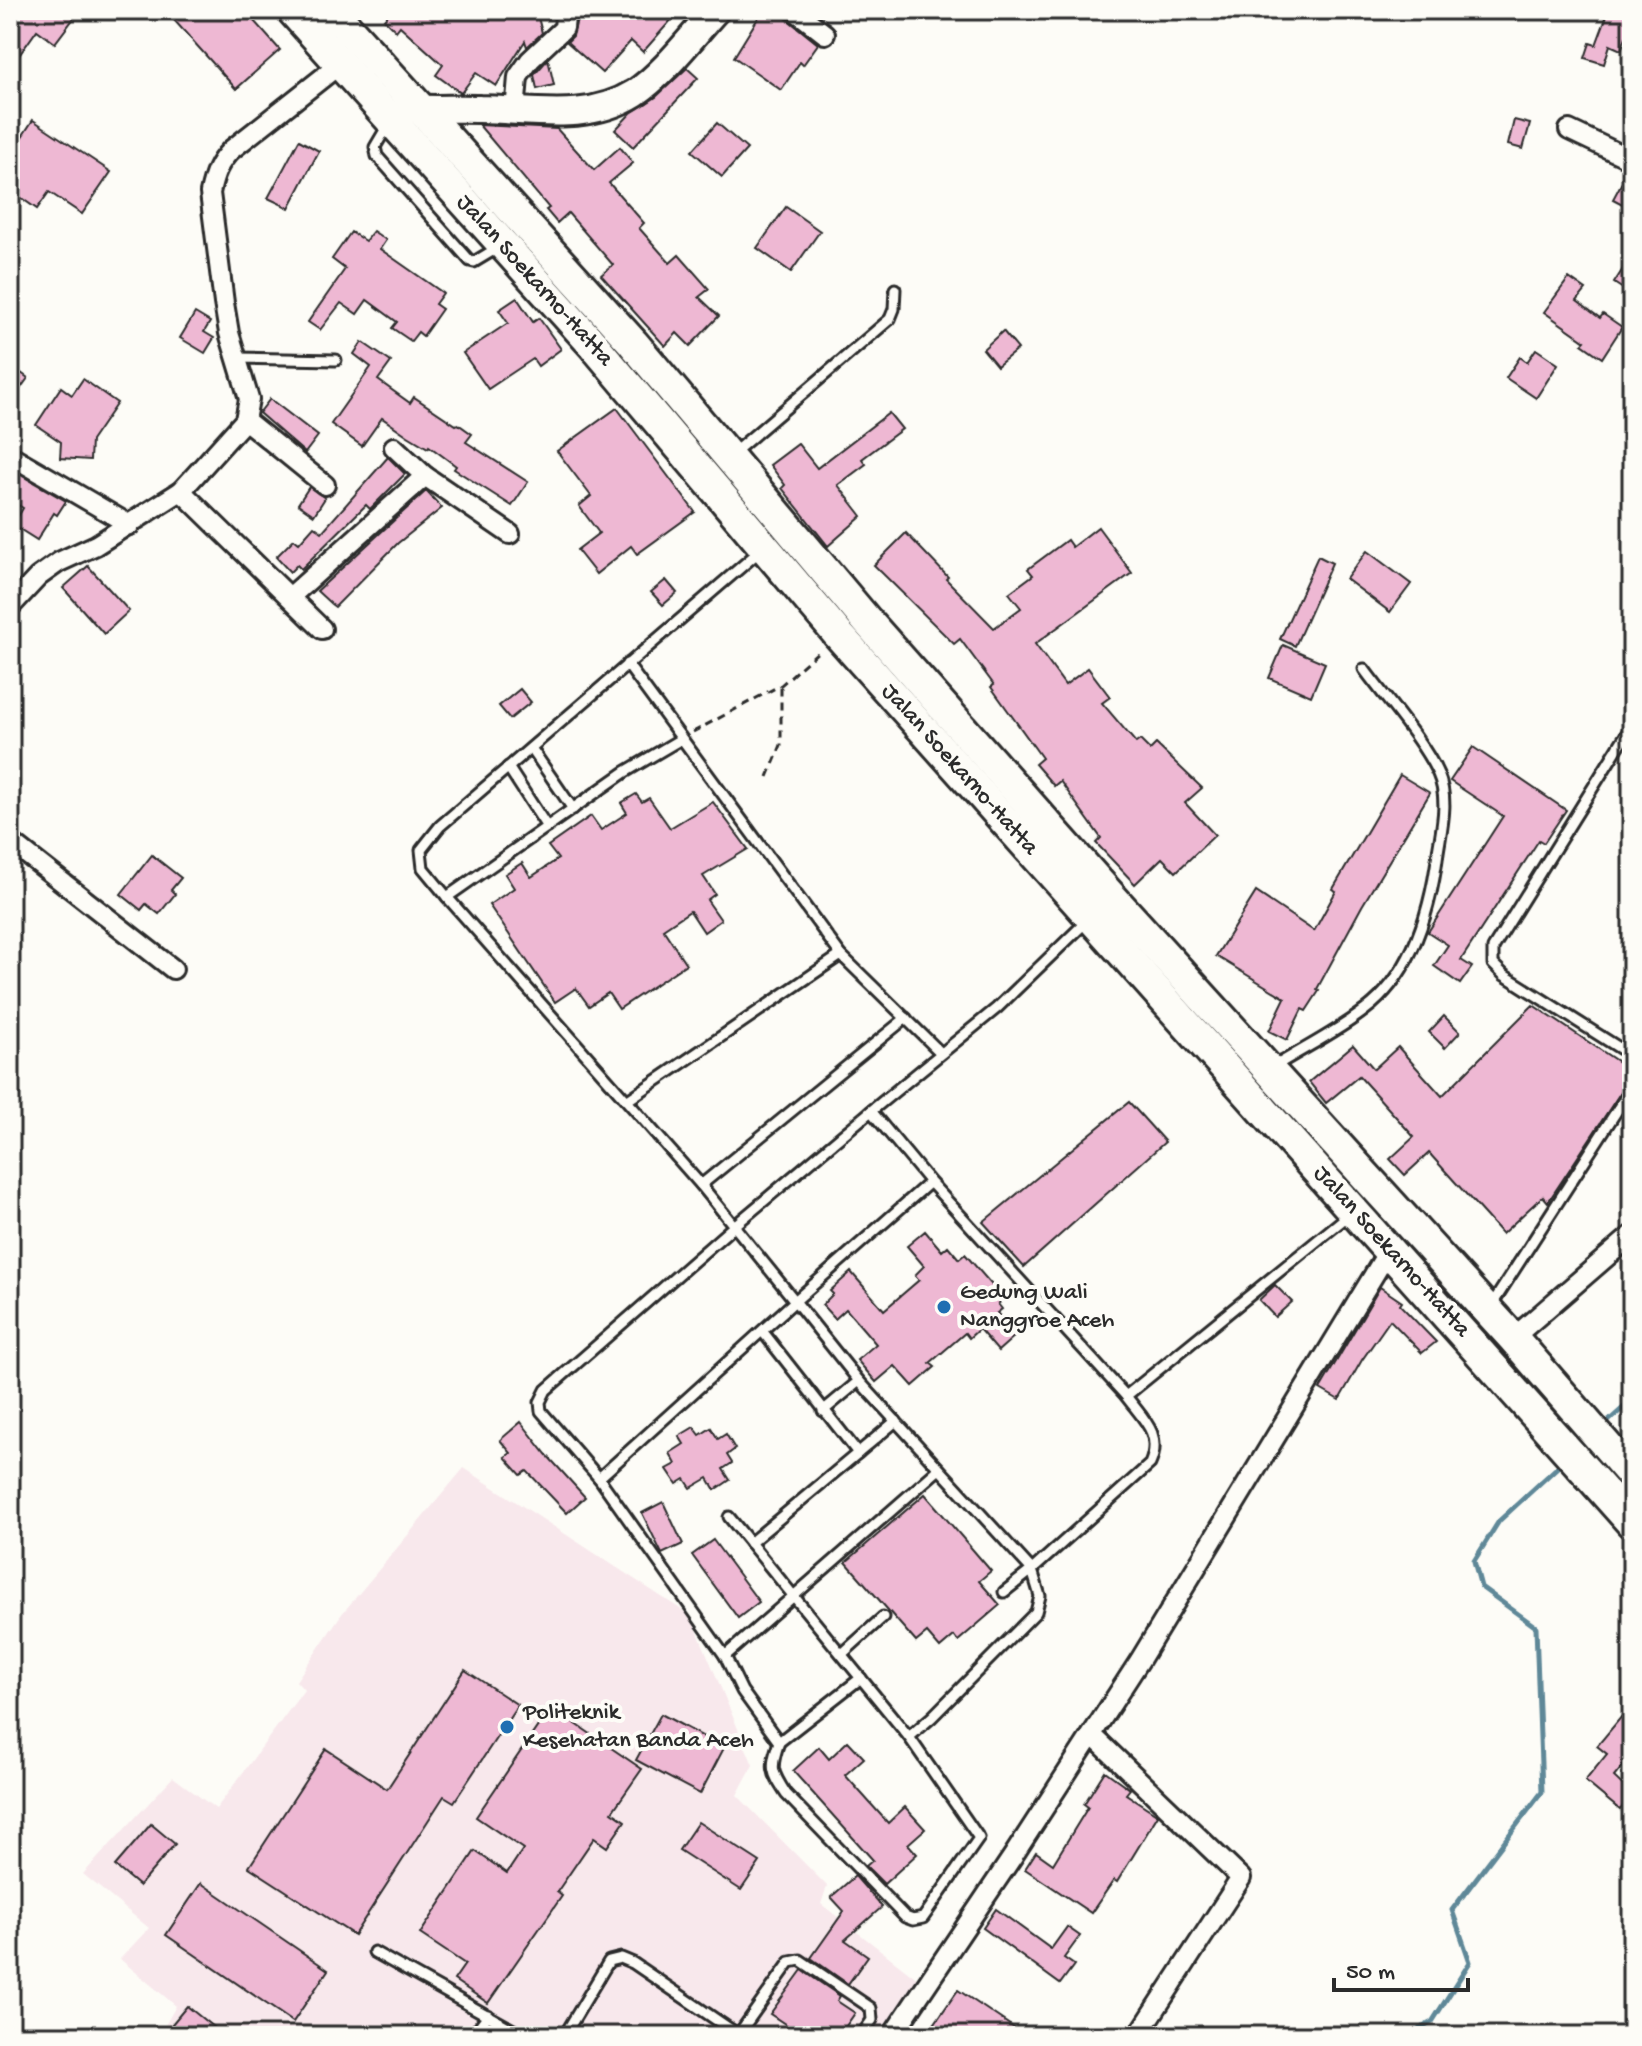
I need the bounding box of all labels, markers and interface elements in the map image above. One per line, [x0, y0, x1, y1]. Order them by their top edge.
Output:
street label: Jalan Soekarno-Hatta [449, 189, 619, 374]
street label: Jalan Soekarno-Hatta [874, 678, 1044, 863]
street label: Jalan Soekarno-Hatta [1306, 1160, 1476, 1345]
place label: Gedung Wali Nanggroe Aceh [960, 1279, 1114, 1336]
marker: Gedung Wali Nanggroe Aceh [935, 1298, 953, 1316]
place label: Politeknik Kesehatan Banda Aceh [522, 1699, 754, 1756]
marker: Politeknik Kesehatan Banda Aceh [498, 1718, 516, 1736]
scale bar [1334, 1942, 1468, 1992]
text: 50 m [1346, 1959, 1395, 1988]

